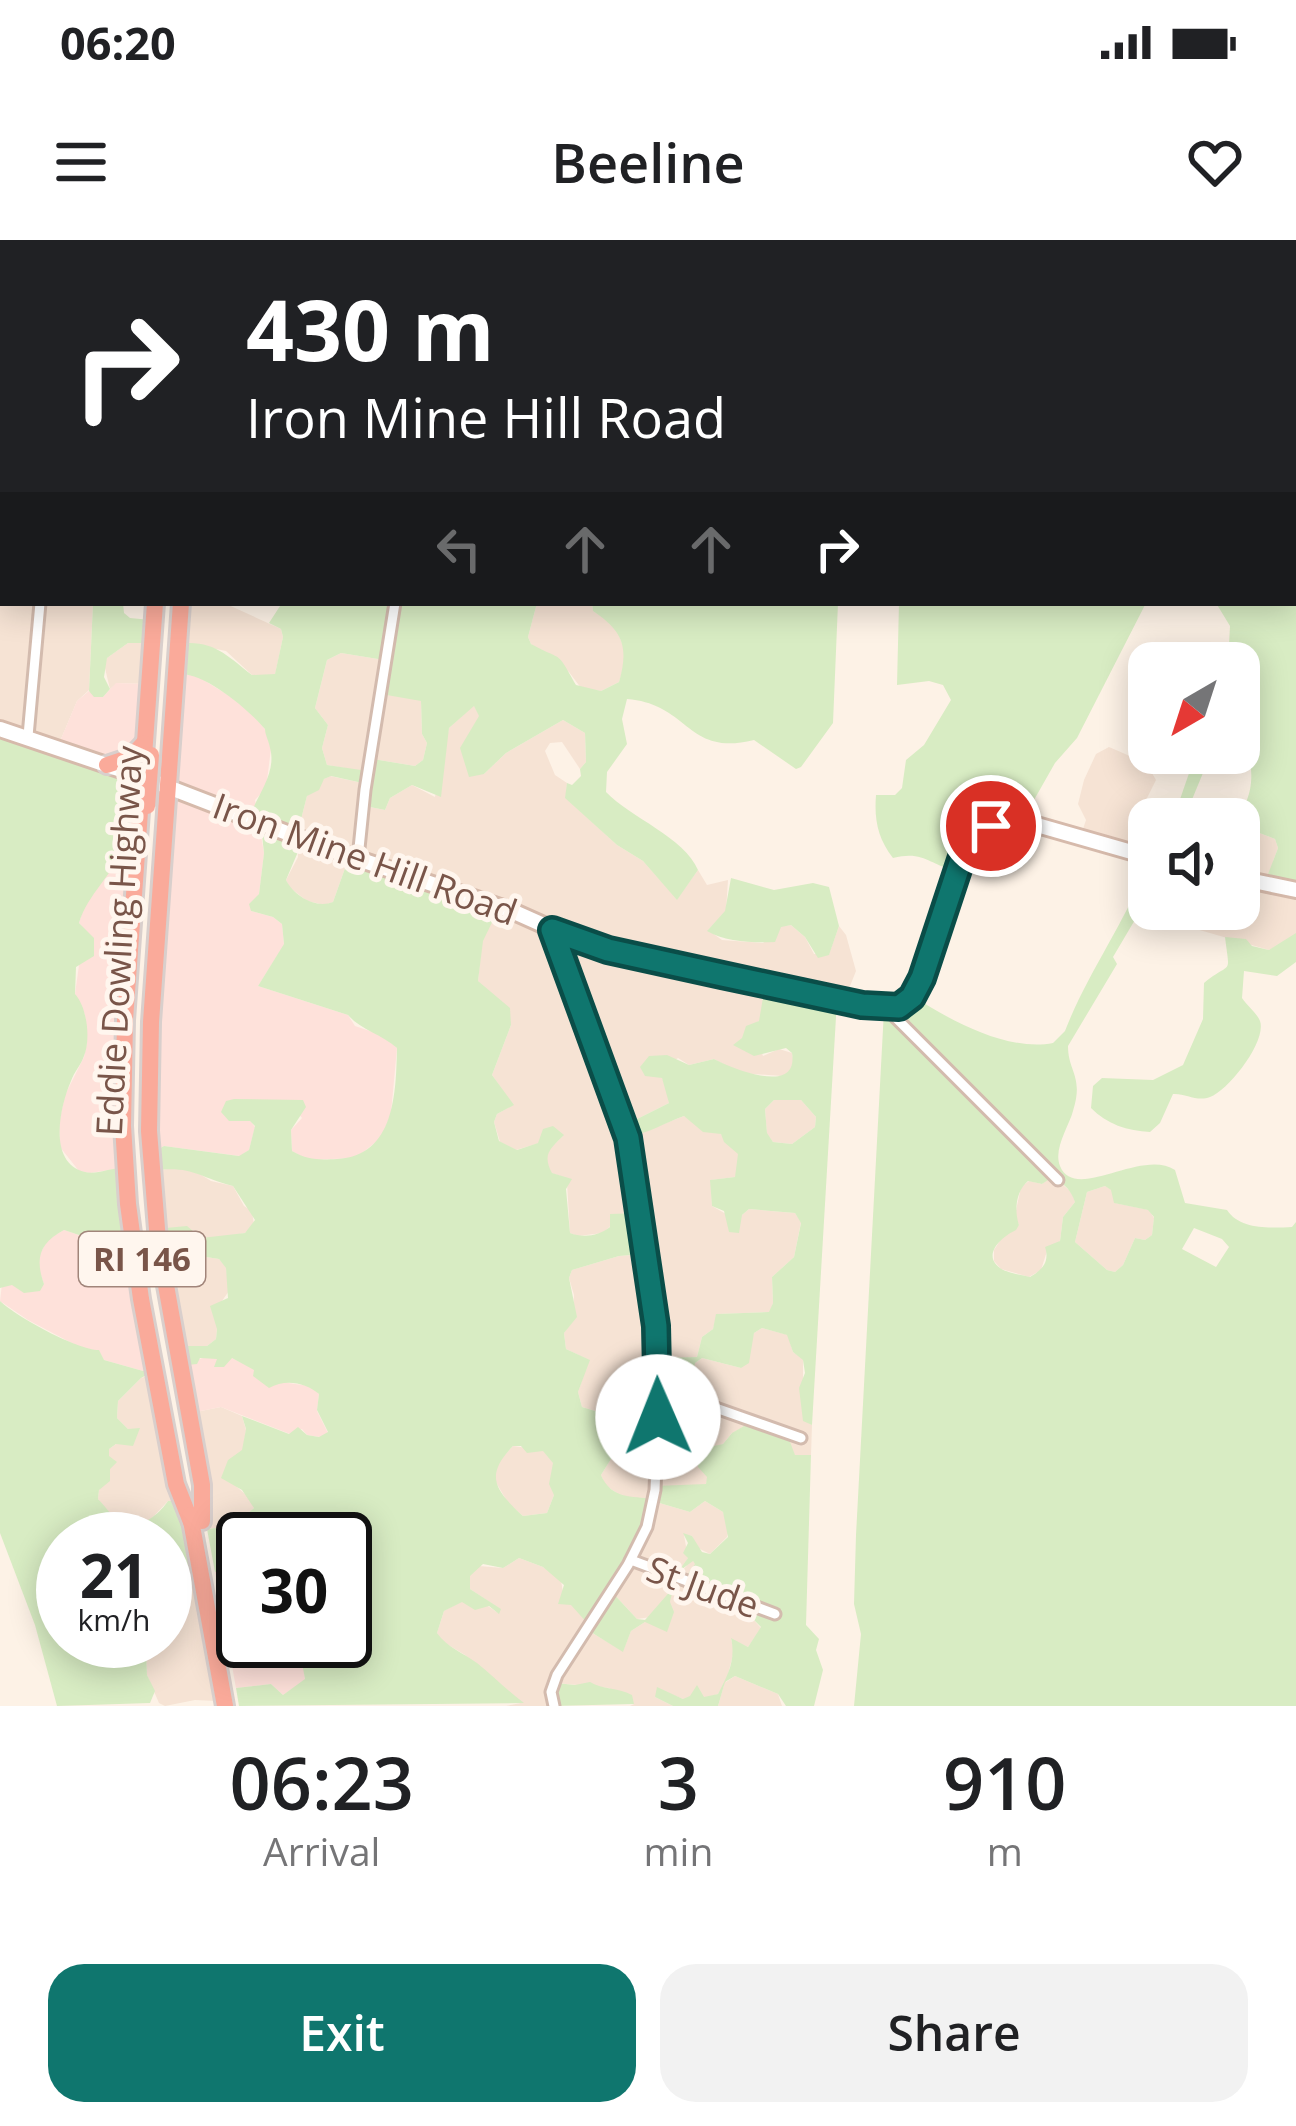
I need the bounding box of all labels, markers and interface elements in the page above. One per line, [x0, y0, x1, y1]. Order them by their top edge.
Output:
text: 06:20 [60, 12, 176, 73]
text: Beeline [551, 125, 745, 199]
icon: menu [48, 129, 114, 195]
icon: heart [1182, 129, 1248, 195]
text: 430 m [246, 271, 494, 386]
icon: right [48, 288, 204, 444]
text: Iron Mine Hill Road [246, 380, 726, 454]
icon: left [426, 516, 492, 582]
icon: ahead [552, 516, 618, 582]
icon: ahead [678, 516, 744, 582]
icon: right [804, 516, 870, 582]
north arrow [1128, 642, 1260, 774]
map controls [1128, 642, 1260, 930]
street label: Eddie Dowling Highway [84, 744, 153, 1137]
pin [940, 775, 1042, 877]
street label: Iron Mine Hill Road [206, 781, 524, 936]
icon: arrive [958, 793, 1024, 859]
button: sound [1128, 798, 1260, 930]
road number: RI 146 [79, 1232, 205, 1286]
position arrow [595, 1354, 721, 1480]
speed limit sign: 30 [216, 1512, 372, 1668]
text: 21 [80, 1534, 148, 1616]
street label: St Jude [640, 1544, 766, 1629]
text: km/h [78, 1599, 150, 1640]
text: 06:23 [230, 1733, 414, 1831]
text: 3 [658, 1733, 699, 1831]
text: 910 [943, 1733, 1066, 1831]
text: Arrival [263, 1824, 380, 1877]
text: min [644, 1824, 713, 1877]
text: m [987, 1824, 1023, 1877]
button: Exit [48, 1964, 636, 2102]
button: Share [660, 1964, 1248, 2102]

